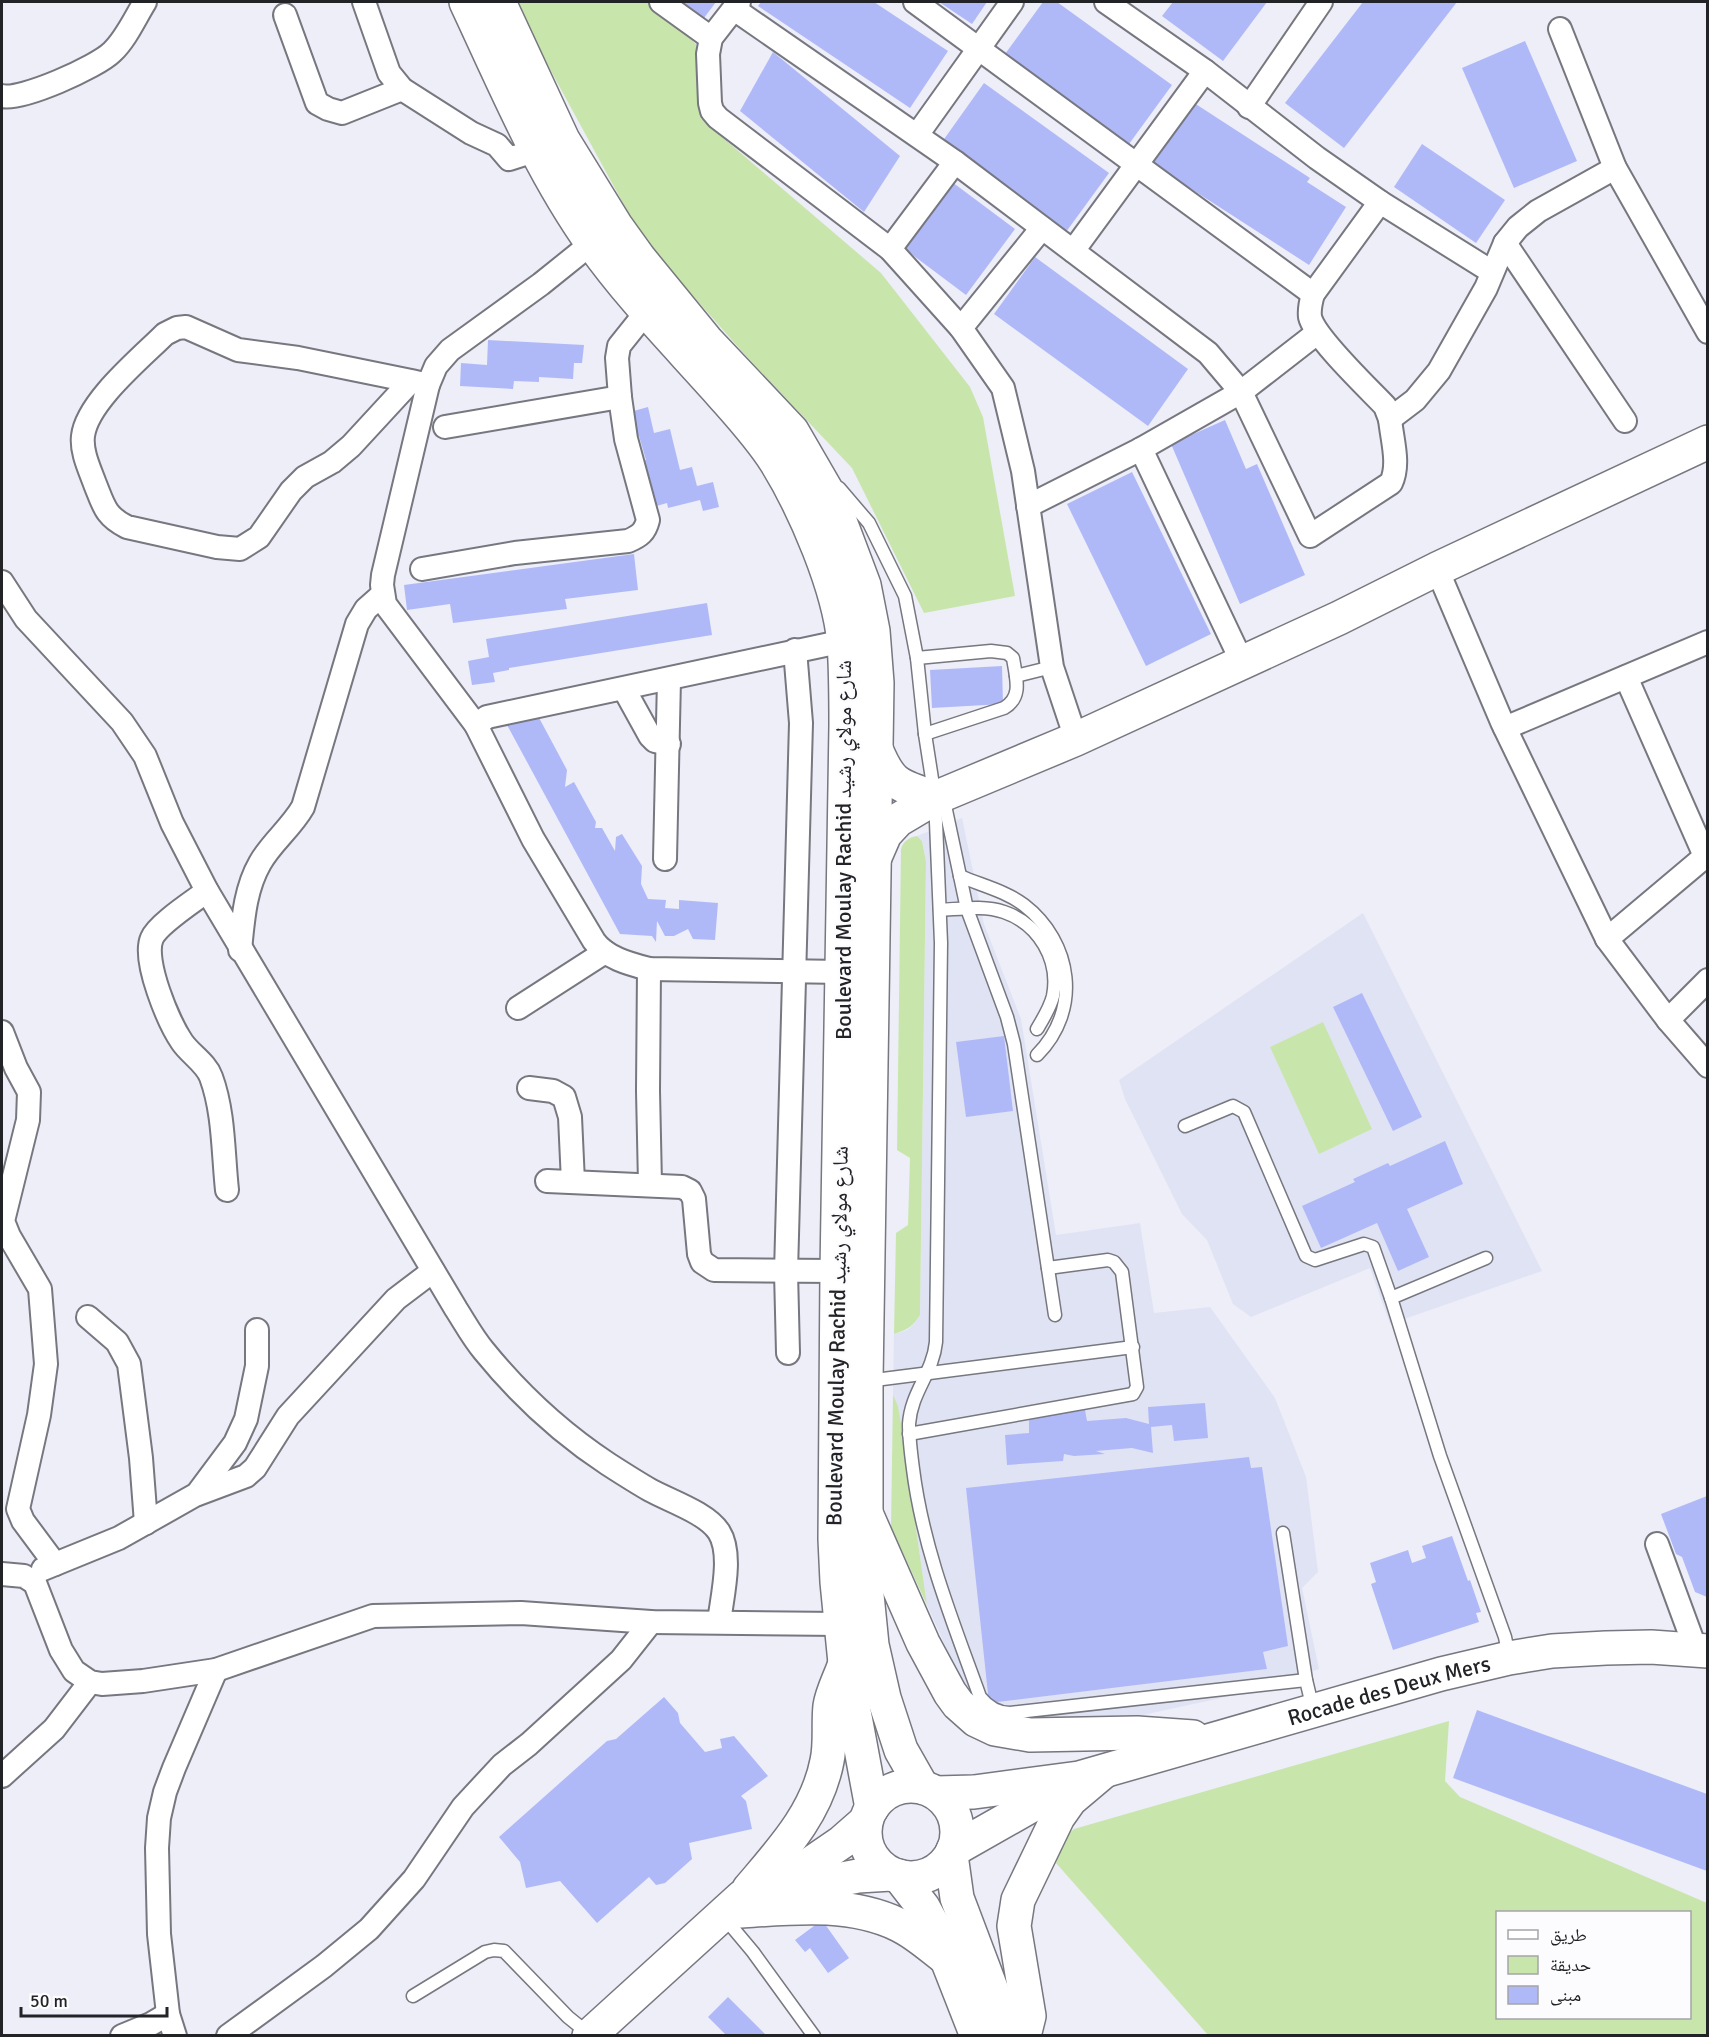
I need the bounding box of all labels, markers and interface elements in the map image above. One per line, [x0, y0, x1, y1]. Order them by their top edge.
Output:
street label: Boulevard Moulay Rachid شارع مولاي رشيد [830, 660, 860, 1040]
street label: Boulevard Moulay Rachid شارع مولاي رشيد [820, 1146, 857, 1526]
street label: Rocade des Deux Mers [1284, 1649, 1493, 1731]
legend [1496, 1911, 1691, 2019]
text: طريق [1550, 1924, 1587, 1946]
text: حديقة [1550, 1954, 1591, 1976]
scale bar [21, 1980, 166, 2018]
text: مبنى [1550, 1984, 1581, 2006]
text: 50 m [30, 1990, 68, 2012]

